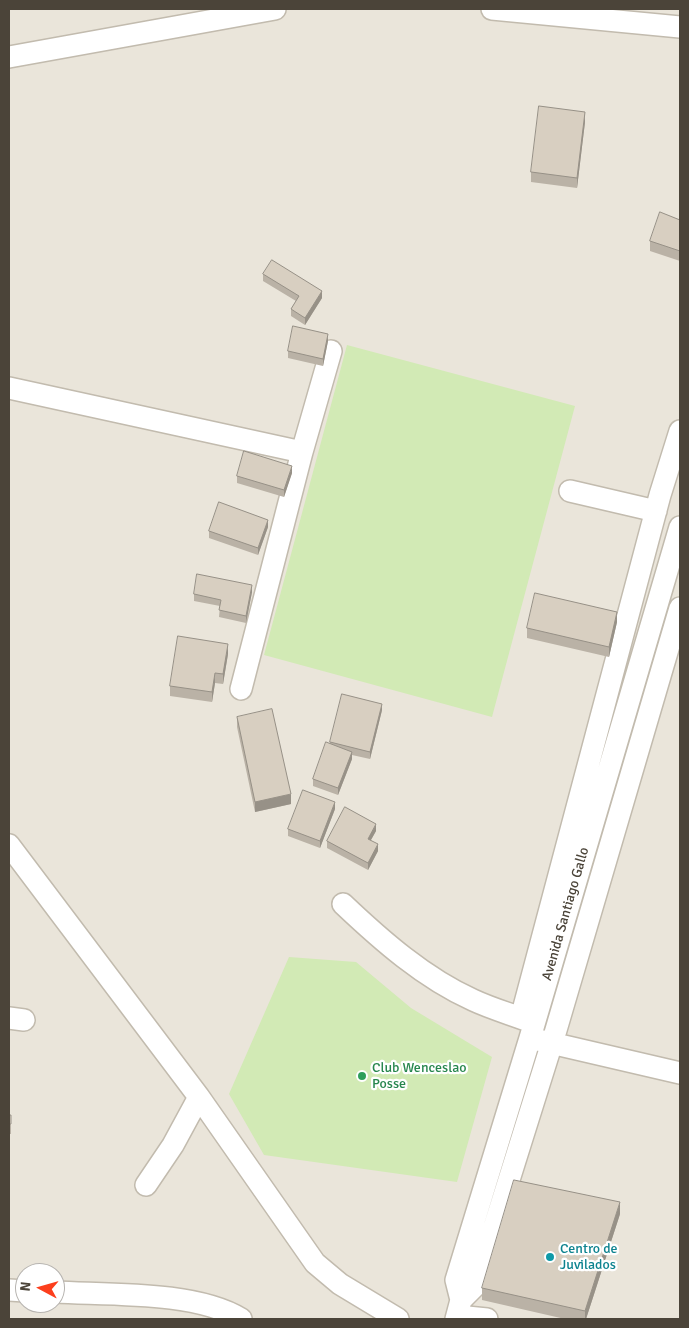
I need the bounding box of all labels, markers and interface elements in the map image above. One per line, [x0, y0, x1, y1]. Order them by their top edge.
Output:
street label: Avenida Santiago Gallo [539, 845, 593, 983]
place label: Club Wenceslao Posse [372, 1060, 467, 1092]
marker: Club Wenceslao Posse [356, 1070, 368, 1082]
place label: Centro de Juvilados [560, 1241, 618, 1274]
marker: Centro de Juvilados [544, 1251, 556, 1263]
north arrow [15, 1263, 65, 1313]
text: N [17, 1281, 35, 1292]

